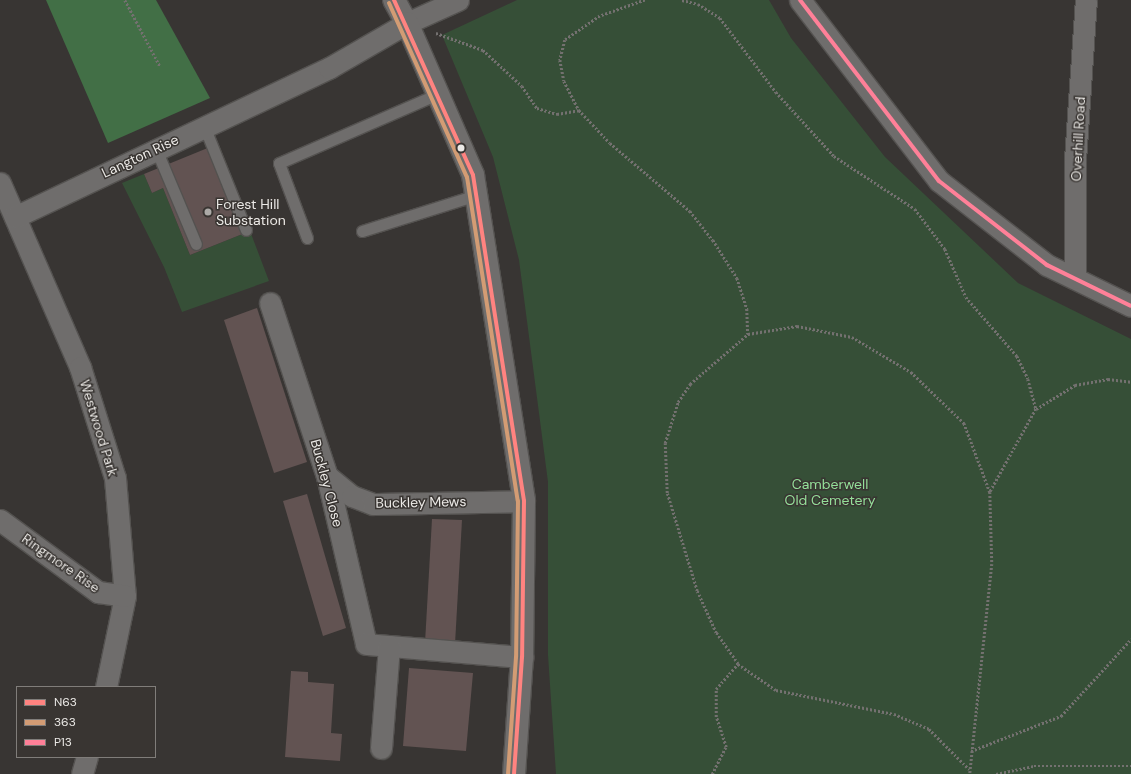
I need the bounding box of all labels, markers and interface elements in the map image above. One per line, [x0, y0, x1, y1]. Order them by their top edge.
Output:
street label: Overhill Road [1067, 96, 1089, 182]
street label: Langton Rise [99, 131, 181, 181]
unlabelled marker [456, 143, 466, 153]
place label: Forest Hill Substation [216, 196, 286, 228]
marker: Forest Hill Substation [203, 207, 213, 217]
street label: Westwood Park [76, 378, 122, 478]
street label: Buckley Close [307, 437, 347, 529]
park label: Camberwell Old Cemetery [785, 476, 875, 508]
street label: Buckley Mews [375, 493, 467, 511]
street label: Ringmore Rise [19, 530, 103, 596]
legend [16, 686, 156, 758]
text: N63 [54, 694, 77, 710]
text: 363 [54, 714, 76, 730]
text: P13 [54, 734, 72, 750]

